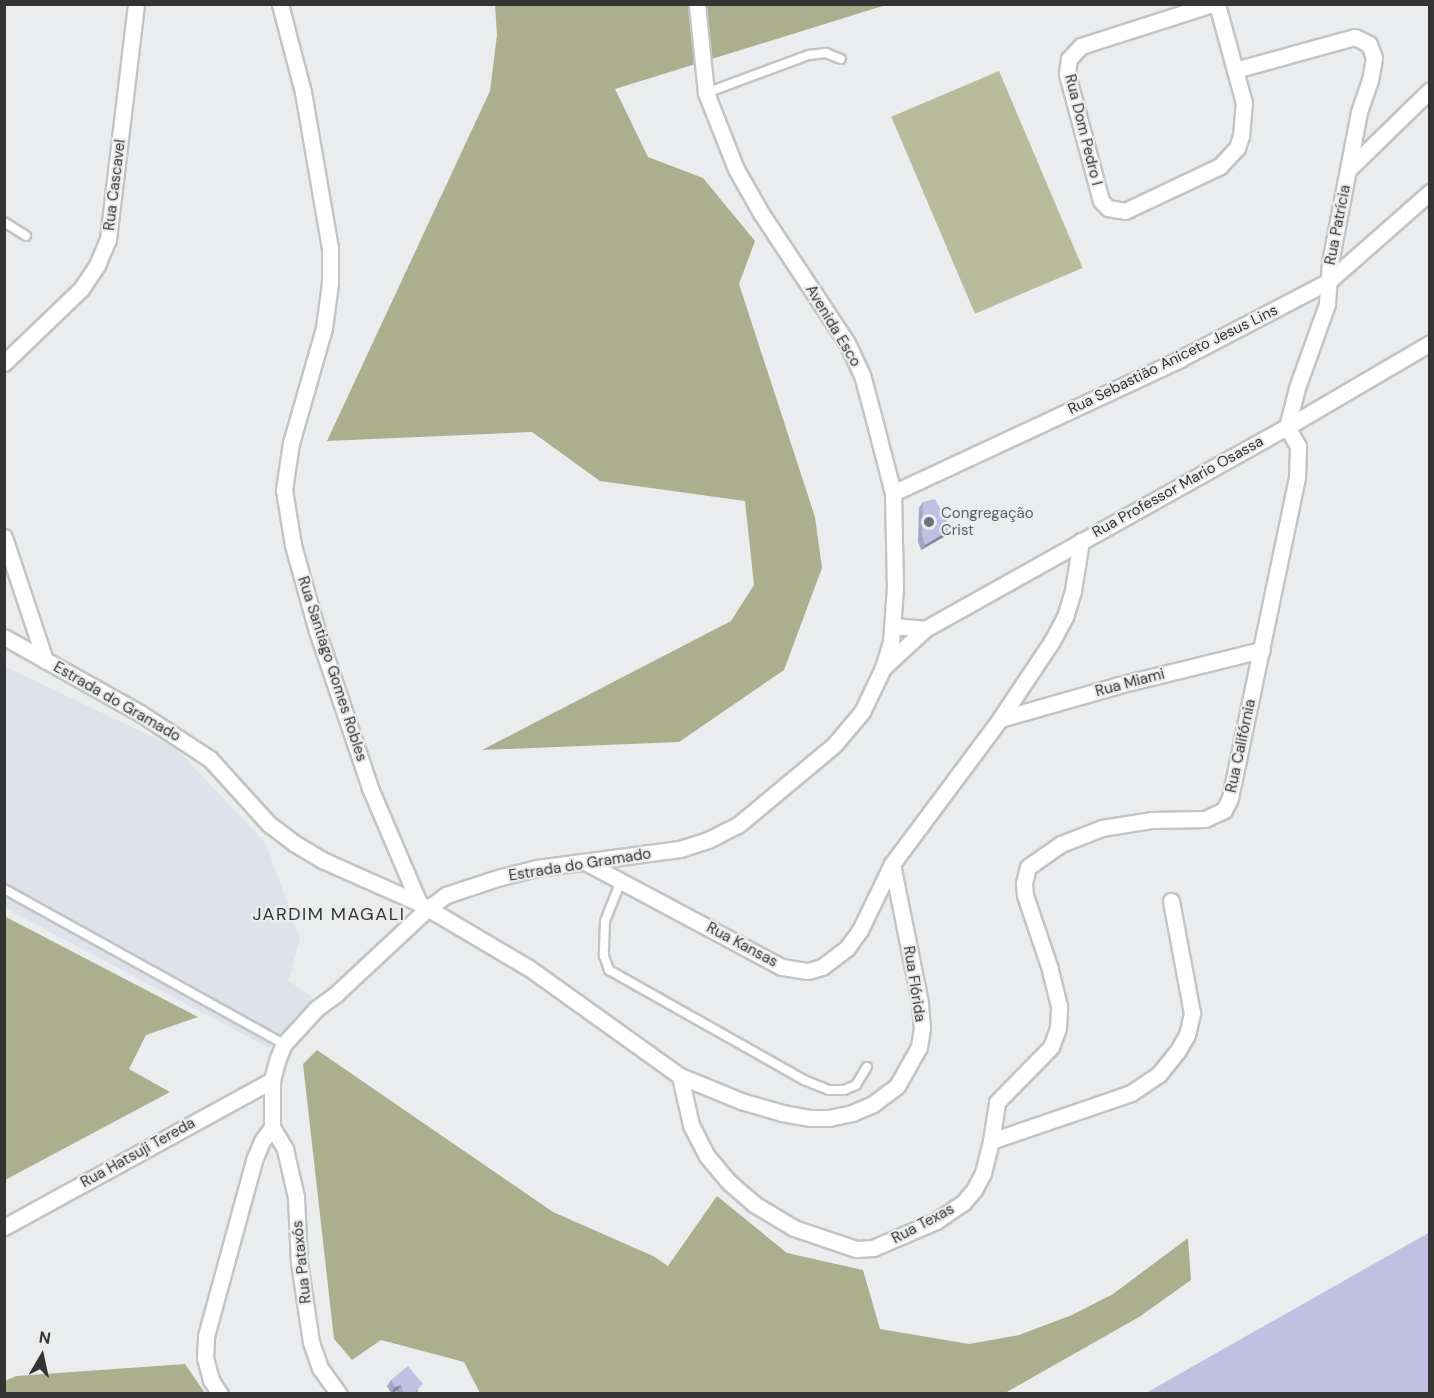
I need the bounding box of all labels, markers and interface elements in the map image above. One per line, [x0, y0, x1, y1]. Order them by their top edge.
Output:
street label: Rua Dom Pedro I [1060, 72, 1106, 188]
street label: Rua Cascavel [100, 138, 130, 232]
street label: Rua Patrícia [1321, 183, 1355, 267]
street label: Avenida Esco [801, 282, 865, 370]
street label: Rua Sebastião Aniceto Jesus Lins [1065, 301, 1281, 419]
street label: Rua Professor Mario Osassa [1089, 432, 1267, 542]
place label: Congregação Crist [941, 504, 1034, 539]
marker: Congregação Crist [922, 515, 936, 529]
street label: Rua Santiago Gomes Robles [294, 574, 370, 764]
street label: Estrada do Gramado [50, 658, 184, 746]
street label: Rua Miami [1093, 665, 1167, 701]
street label: Rua Califórnia [1222, 698, 1260, 794]
street label: Estrada do Gramado [507, 845, 653, 885]
district label: JARDIM MAGALI [253, 903, 405, 925]
street label: Rua Kansas [703, 919, 781, 971]
street label: Rua Flórida [899, 945, 929, 1023]
street label: Rua Hatsuji Tereda [78, 1114, 198, 1192]
street label: Rua Texas [889, 1200, 957, 1248]
street label: Rua Pataxós [289, 1220, 315, 1304]
north arrow [12, 1326, 72, 1386]
text: N [37, 1326, 52, 1349]

